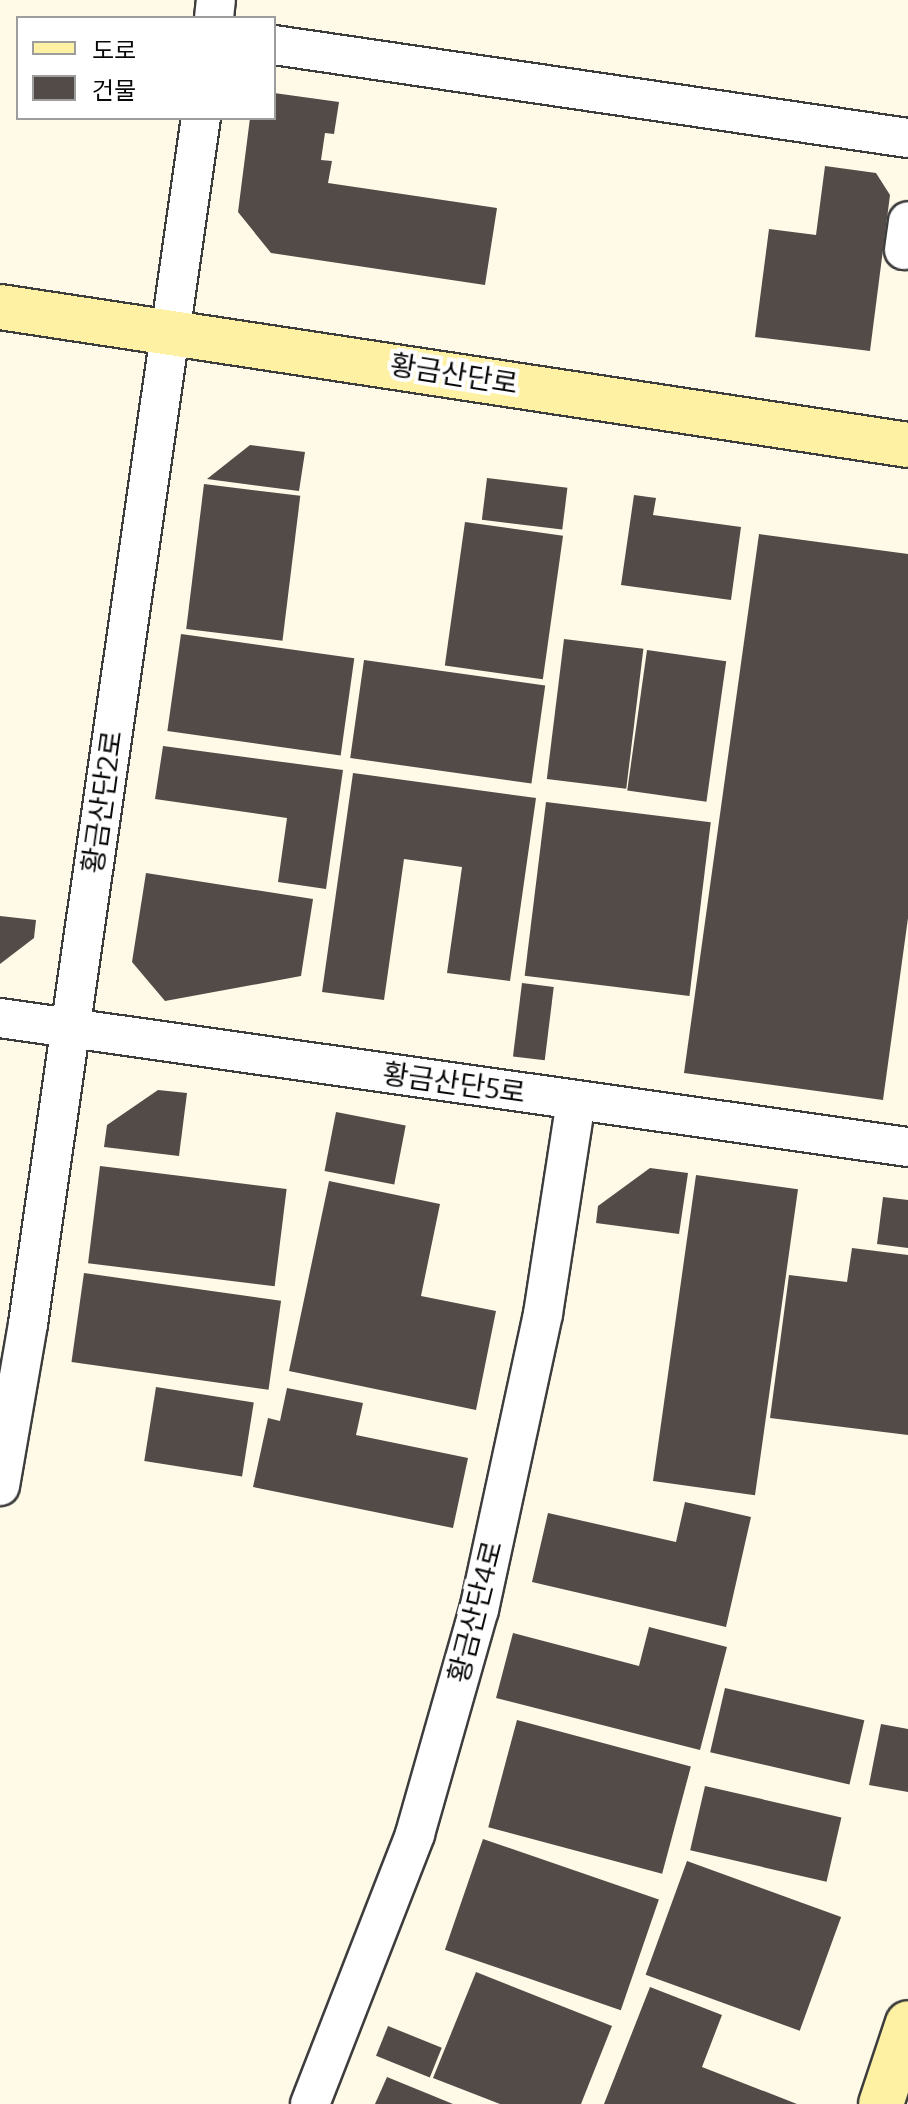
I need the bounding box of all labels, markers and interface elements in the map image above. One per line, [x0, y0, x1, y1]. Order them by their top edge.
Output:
legend [16, 16, 276, 120]
text: 도로 [92, 37, 136, 65]
text: 건물 [92, 77, 136, 105]
street label: 황금산단로 [388, 348, 520, 402]
street label: 황금산단2로 [76, 728, 130, 876]
street label: 황금산단5로 [380, 1057, 528, 1111]
street label: 황금산단4로 [442, 1538, 510, 1686]

